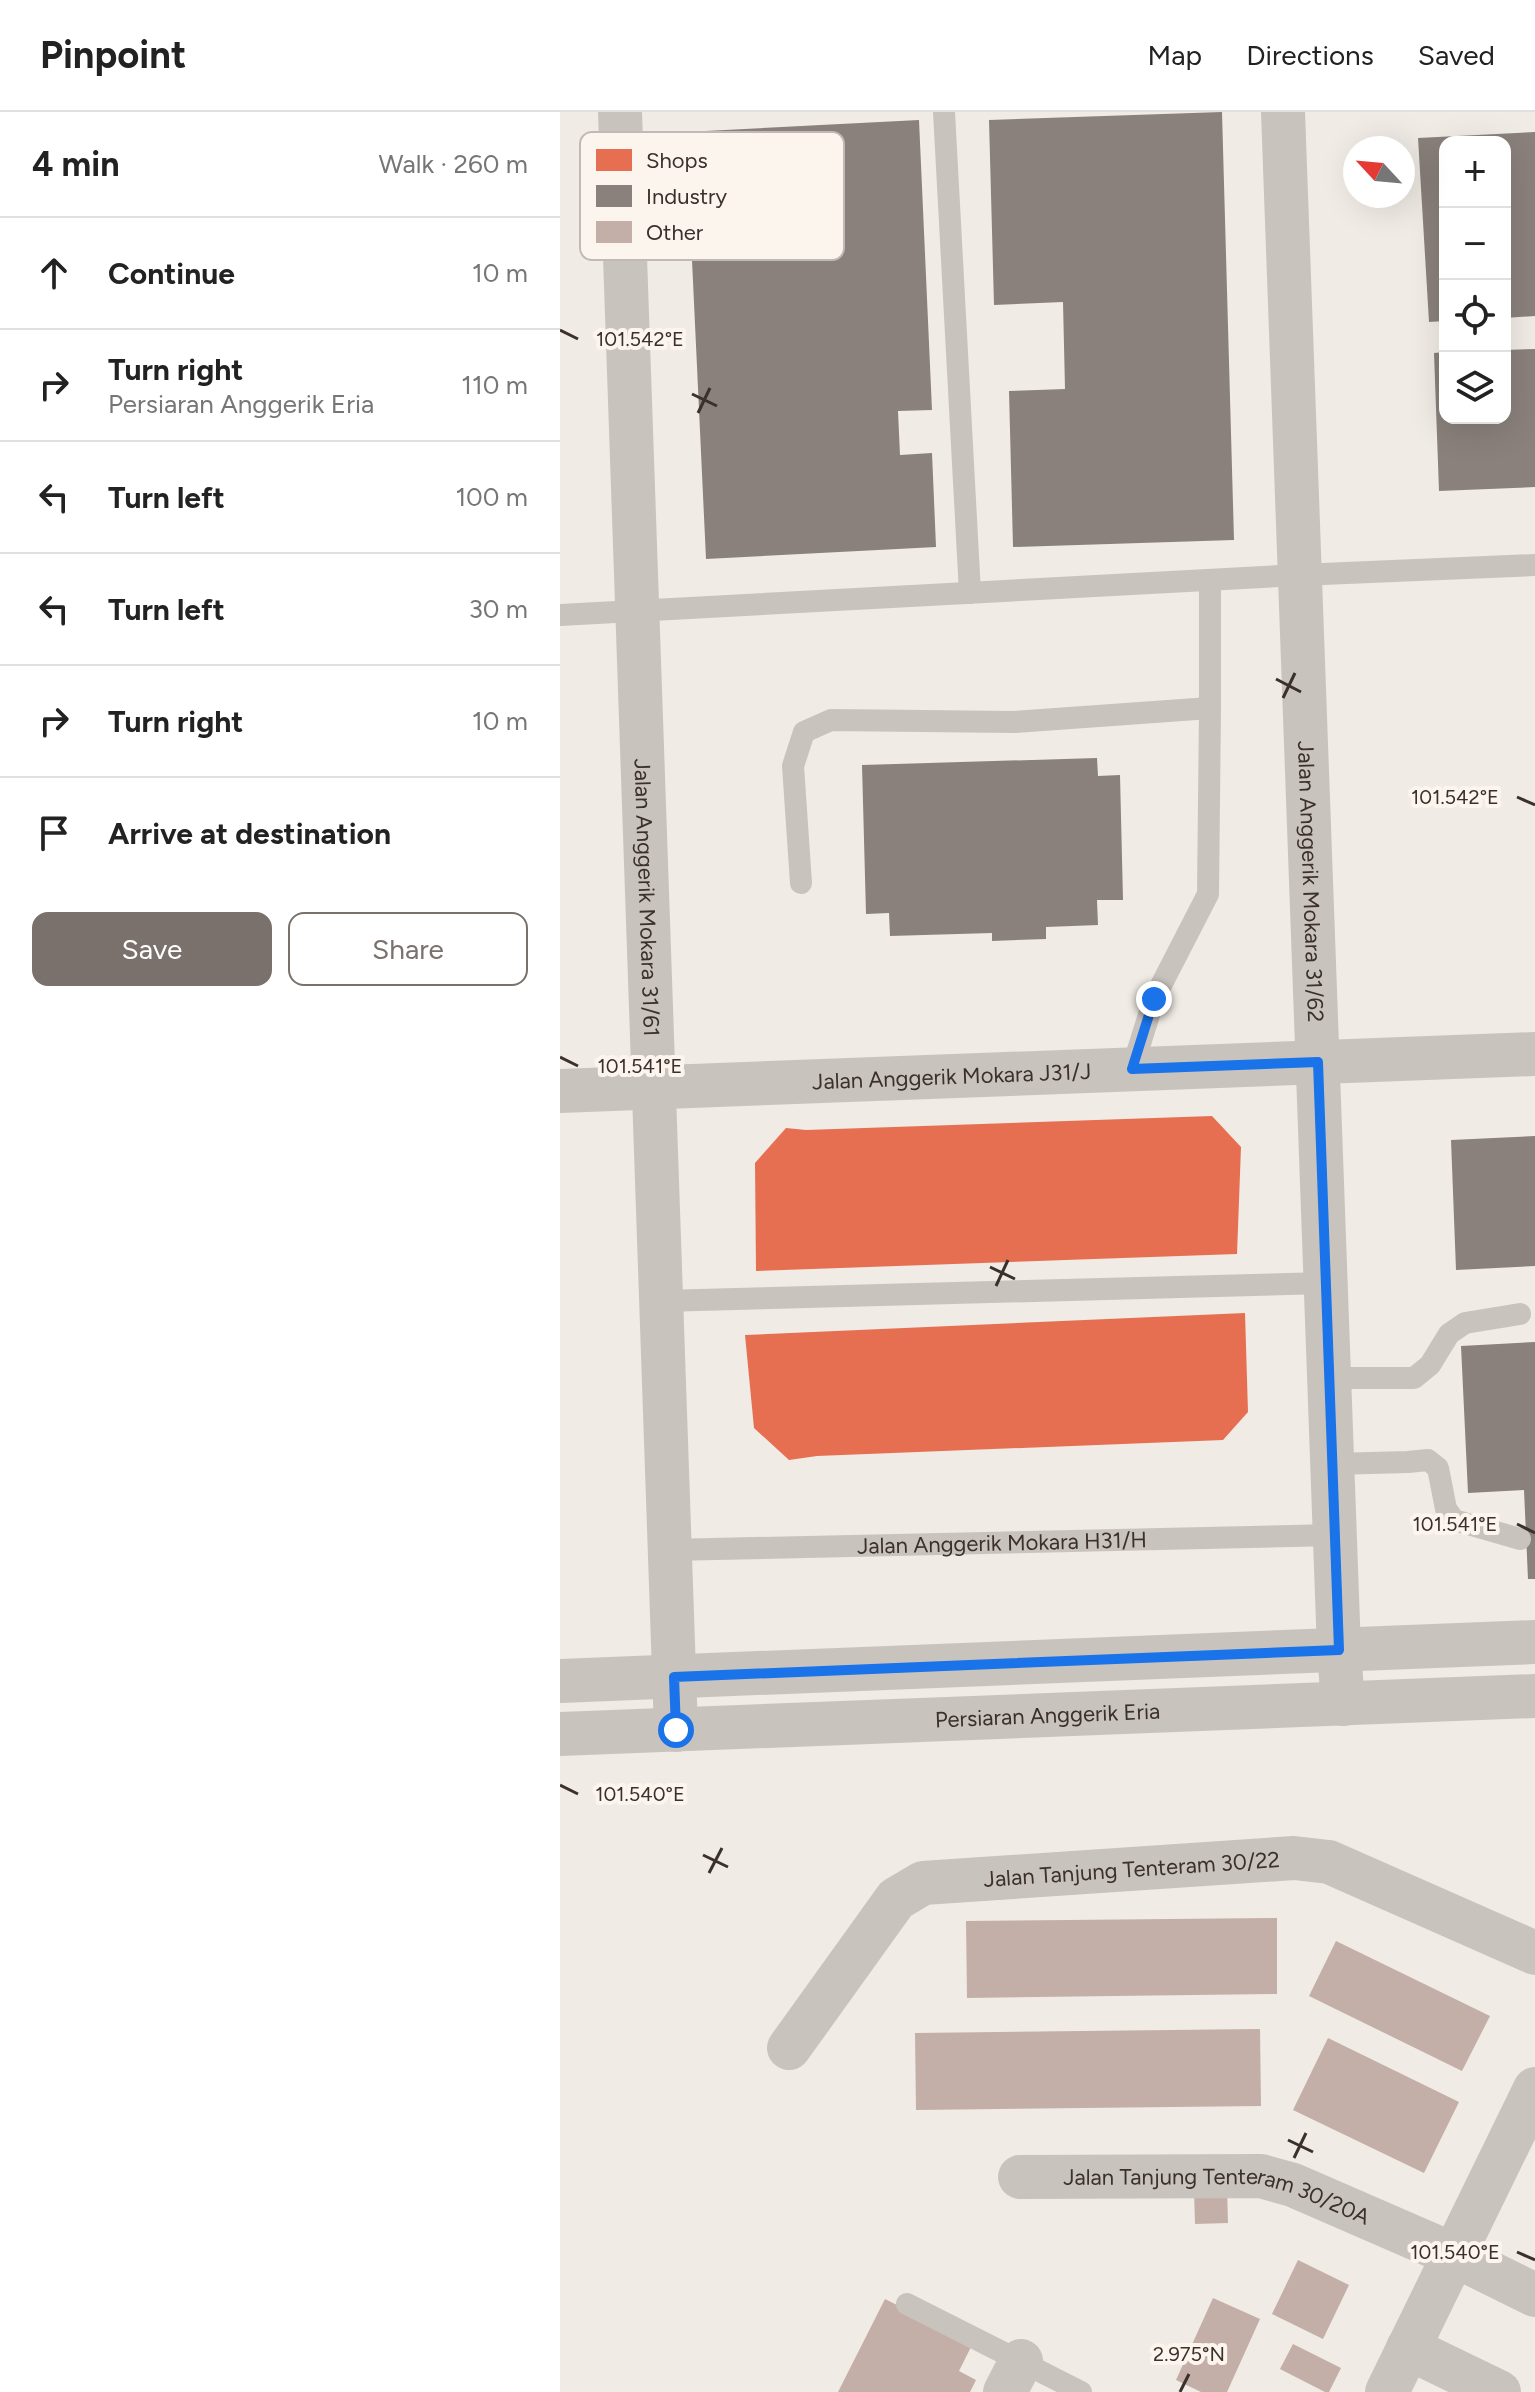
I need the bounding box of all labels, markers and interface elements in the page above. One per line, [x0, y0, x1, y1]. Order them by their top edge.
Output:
text: Pinpoint [40, 32, 186, 78]
text: Map [1148, 38, 1202, 72]
text: Directions [1246, 38, 1374, 72]
text: Saved [1418, 38, 1495, 72]
legend [580, 132, 844, 260]
north arrow [1343, 136, 1415, 208]
map controls [1439, 136, 1511, 424]
button: + [1439, 136, 1511, 208]
text: 4 min [32, 144, 119, 185]
text: Shops [646, 147, 708, 174]
text: Walk · 260 m [379, 148, 528, 180]
text: Industry [646, 183, 727, 210]
button: − [1439, 208, 1511, 280]
text: Other [646, 219, 704, 246]
icon: ahead [32, 251, 76, 295]
text: Continue [108, 255, 235, 292]
text: 10 m [472, 257, 528, 289]
button: locate [1439, 280, 1511, 352]
text: 101.542°E [596, 327, 684, 351]
text: Turn right [108, 351, 243, 388]
button: layers [1439, 352, 1511, 424]
icon: right [32, 363, 76, 407]
text: 110 m [461, 369, 528, 401]
text: Persiaran Anggerik Eria [108, 388, 374, 420]
icon: left [32, 475, 76, 519]
text: Turn left [108, 479, 225, 516]
text: 100 m [455, 481, 528, 513]
icon: left [32, 587, 76, 631]
text: Turn left [108, 591, 225, 628]
text: 30 m [469, 593, 528, 625]
icon: right [32, 699, 76, 743]
text: Turn right [108, 703, 243, 740]
text: 10 m [472, 705, 528, 737]
street label: Jalan Anggerik Mokara 31/62 [1292, 740, 1330, 1023]
street label: Jalan Anggerik Mokara 31/61 [629, 758, 665, 1037]
text: 101.542°E [1411, 785, 1499, 809]
icon: arrive [32, 811, 76, 855]
text: Arrive at destination [108, 815, 391, 852]
button: Save [32, 912, 272, 986]
button: Share [288, 912, 528, 986]
route end [1136, 981, 1172, 1017]
text: 101.541°E [598, 1054, 682, 1078]
street label: Jalan Anggerik Mokara J31/J [812, 1057, 1092, 1095]
text: 101.541°E [1413, 1512, 1497, 1536]
street label: Jalan Anggerik Mokara H31/H [857, 1526, 1147, 1559]
street label: Persiaran Anggerik Eria [934, 1697, 1161, 1733]
route start [658, 1712, 694, 1748]
text: 101.540°E [595, 1782, 685, 1806]
street label: Jalan Tanjung Tenteram 30/22 [983, 1845, 1281, 1892]
street label: Jalan Tanjung Tenteram 30/20A [1063, 2162, 1374, 2230]
text: 101.540°E [1410, 2240, 1500, 2264]
text: 2.975°N [1153, 2342, 1225, 2366]

